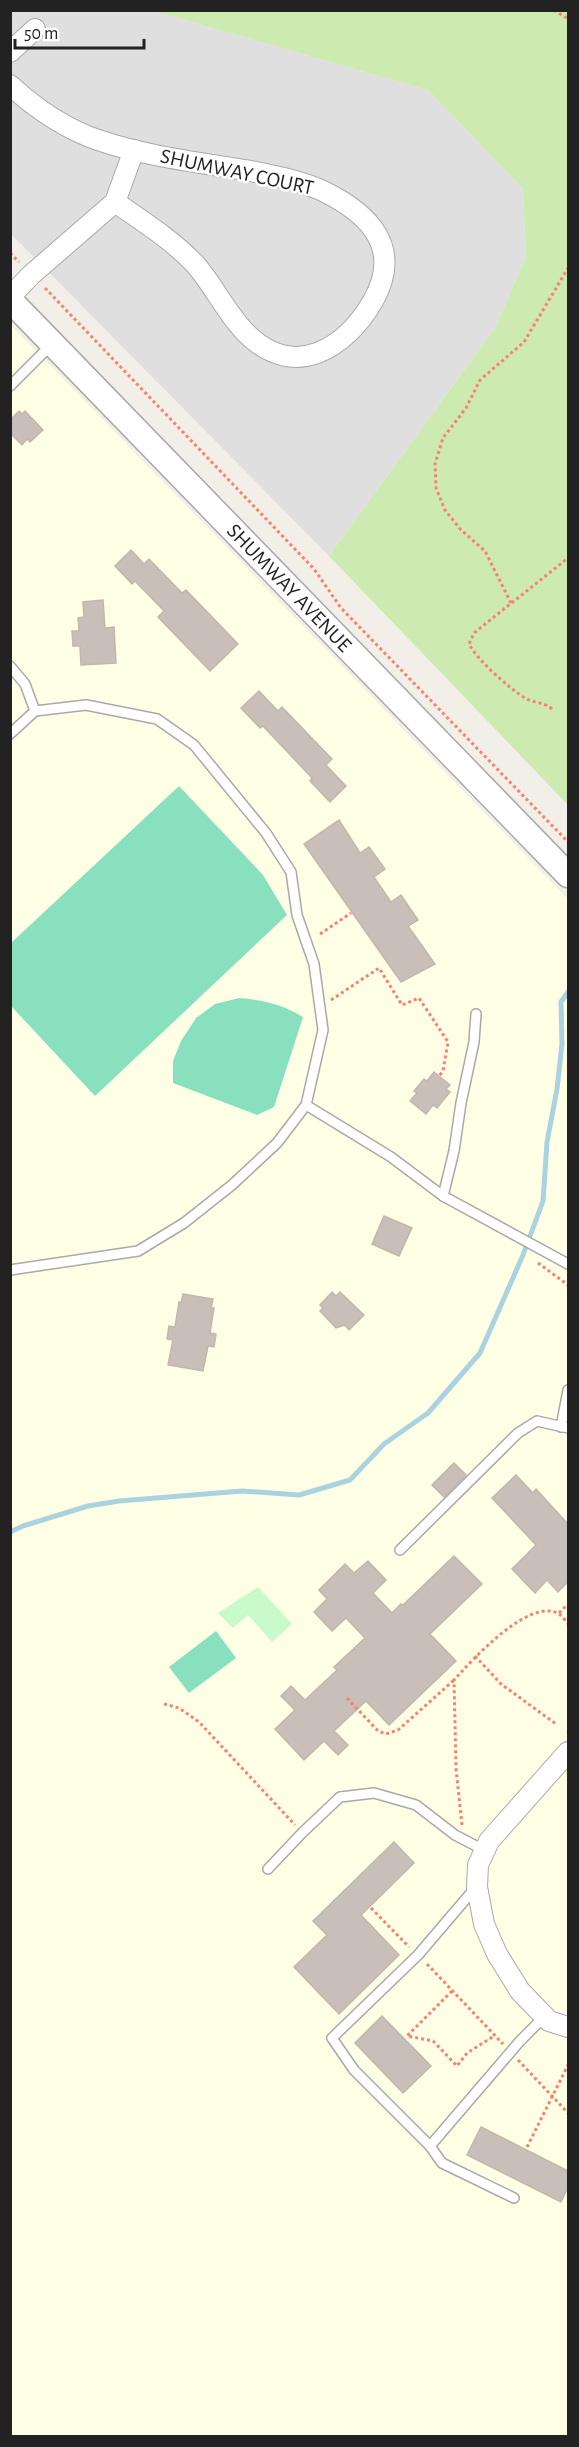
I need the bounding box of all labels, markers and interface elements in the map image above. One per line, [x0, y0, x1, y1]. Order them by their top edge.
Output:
scale bar [15, 12, 144, 50]
text: 50 m [24, 25, 58, 43]
street label: SHUMWAY COURT [158, 145, 316, 199]
street label: SHUMWAY AVENUE [223, 520, 355, 656]

